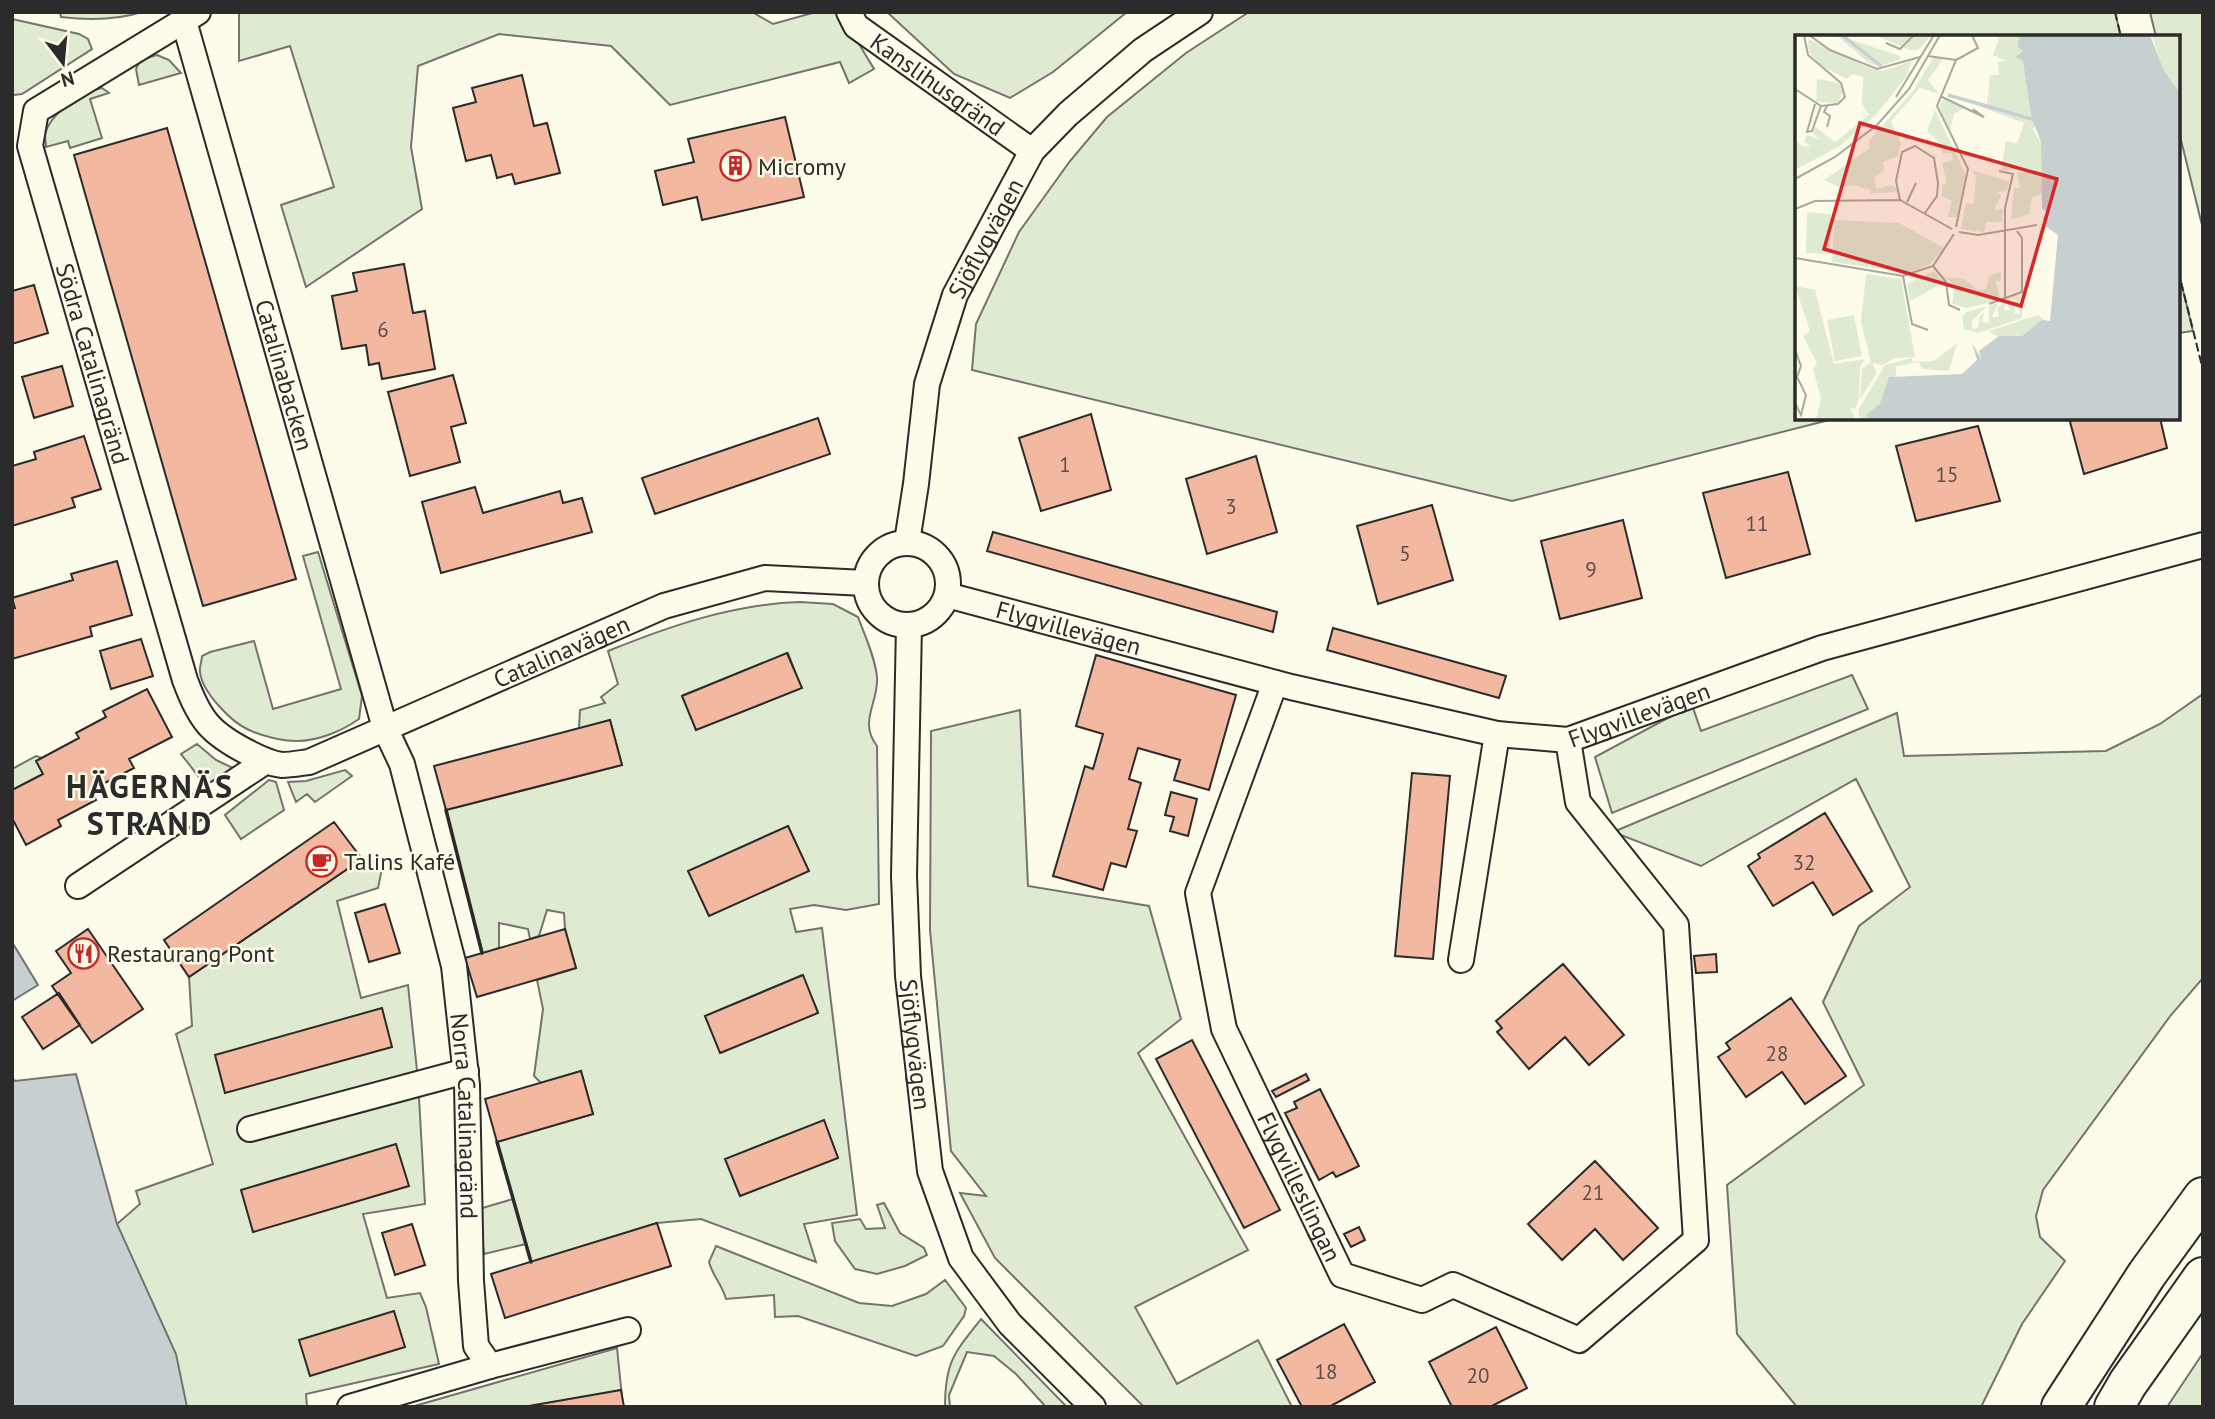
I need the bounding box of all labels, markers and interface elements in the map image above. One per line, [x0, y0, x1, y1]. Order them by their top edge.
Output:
street label: Kanslihusgränd [865, 26, 1011, 142]
north arrow [28, 28, 98, 98]
inset map [1795, 35, 2180, 420]
text: N [58, 66, 77, 93]
building icon: Micromy [718, 149, 752, 183]
place label: Micromy [758, 151, 846, 182]
street label: Sjöflygvägen [941, 173, 1030, 304]
street label: Södra Catalinagränd [49, 260, 137, 468]
street label: Catalinabacken [248, 296, 321, 454]
house number: 6 [377, 316, 389, 343]
house number: 1 [1059, 451, 1071, 478]
house number: 15 [1936, 461, 1958, 488]
house number: 3 [1225, 493, 1237, 520]
house number: 11 [1746, 510, 1768, 537]
house number: 5 [1399, 540, 1411, 567]
house number: 9 [1585, 556, 1597, 583]
street label: Flygvillevägen [993, 593, 1145, 662]
street label: Catalinavägen [489, 608, 634, 695]
street label: Flygvillevägen [1564, 674, 1714, 754]
district label: HÄGERNÄS STRAND [66, 765, 234, 844]
cafe icon: Talins Kafé [304, 844, 338, 878]
place label: Talins Kafé [344, 846, 455, 877]
house number: 32 [1793, 849, 1815, 876]
restaurant icon: Restaurang Pont [67, 936, 101, 970]
place label: Restaurang Pont [107, 938, 275, 969]
street label: Sjöflygvägen [893, 977, 938, 1112]
street label: Norra Catalinagränd [444, 1011, 485, 1219]
house number: 28 [1766, 1040, 1788, 1067]
street label: Flygvilleslingan [1251, 1107, 1349, 1266]
house number: 21 [1582, 1179, 1604, 1206]
house number: 18 [1315, 1358, 1337, 1385]
house number: 20 [1467, 1362, 1489, 1389]

